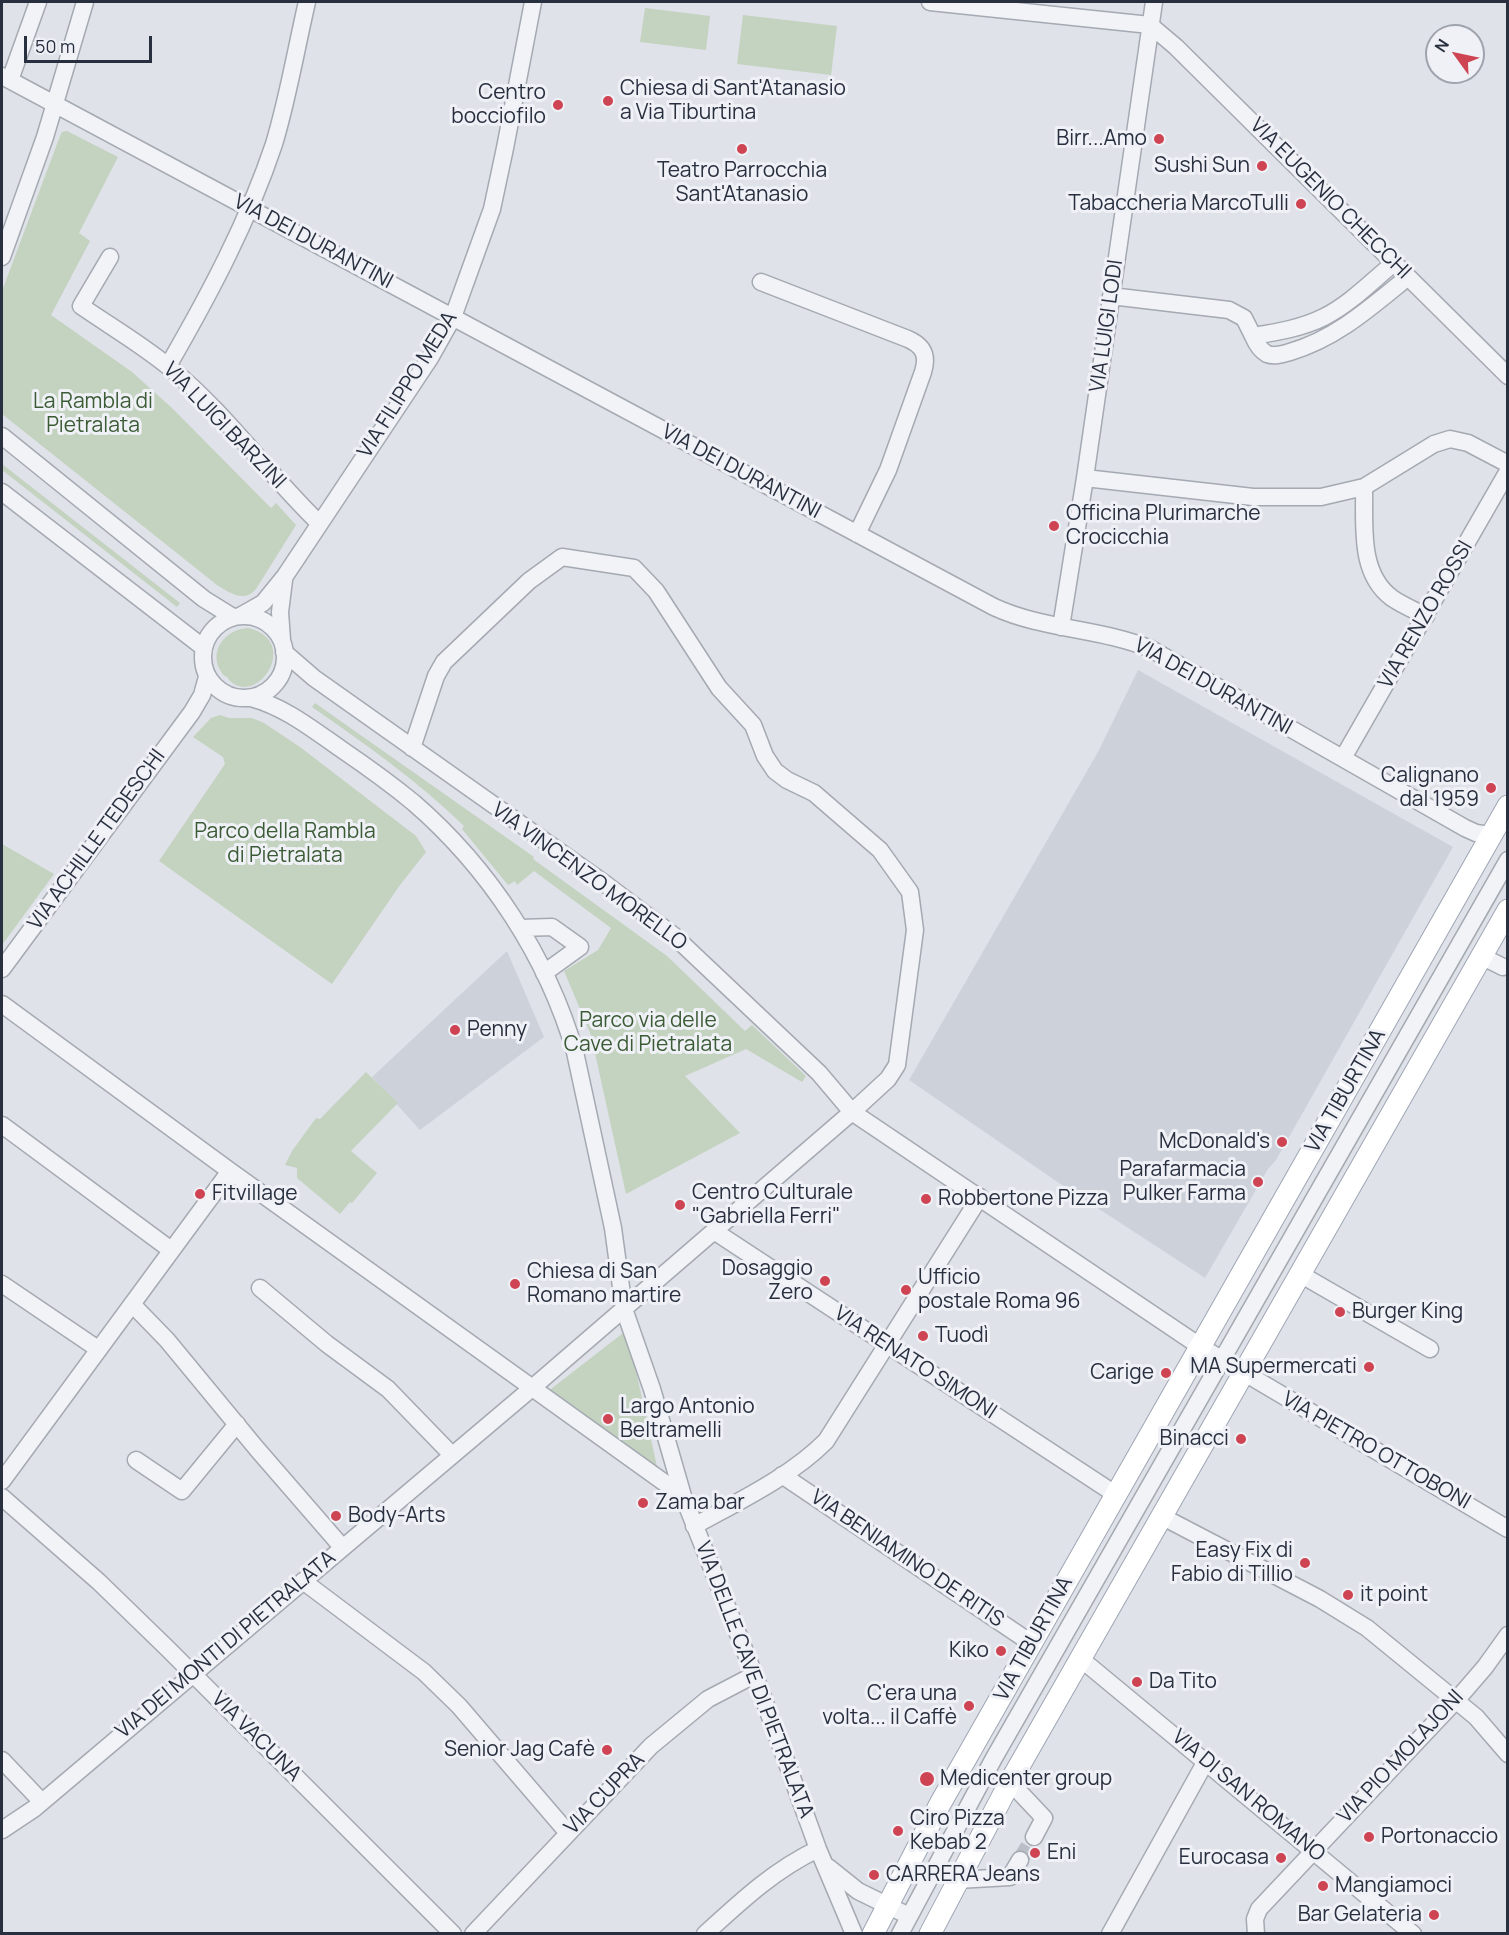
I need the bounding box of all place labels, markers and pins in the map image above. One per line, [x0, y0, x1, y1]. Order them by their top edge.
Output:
place label: Chiesa di Sant'Atanasio a Via Tiburtina [620, 76, 846, 126]
place label: Centro bocciofilo [451, 80, 546, 130]
marker: Chiesa di Sant'Atanasio a Via Tiburtina [601, 94, 615, 108]
marker: Centro bocciofilo [551, 98, 565, 112]
place label: Birr...Amo [1056, 126, 1147, 152]
marker: Birr...Amo [1152, 132, 1166, 146]
marker: Teatro Parrocchia Sant'Atanasio [735, 142, 749, 156]
place label: Sushi Sun [1154, 153, 1250, 179]
place label: Teatro Parrocchia Sant'Atanasio [657, 158, 827, 208]
marker: Sushi Sun [1255, 159, 1269, 173]
place label: Tabaccheria MarcoTulli [1068, 191, 1289, 217]
marker: Tabaccheria MarcoTulli [1294, 197, 1308, 211]
place label: Officina Plurimarche Crocicchia [1066, 501, 1261, 551]
marker: Officina Plurimarche Crocicchia [1047, 519, 1061, 533]
place label: Calignano dal 1959 [1381, 763, 1479, 813]
marker: Calignano dal 1959 [1484, 781, 1498, 795]
place label: Penny [467, 1017, 527, 1043]
marker: Penny [448, 1023, 462, 1037]
place label: McDonald's [1159, 1129, 1270, 1155]
marker: McDonald's [1275, 1135, 1289, 1149]
place label: Parafarmacia Pulker Farma [1120, 1157, 1246, 1207]
marker: Parafarmacia Pulker Farma [1251, 1175, 1265, 1189]
place label: Centro Culturale "Gabriella Ferri" [692, 1180, 853, 1230]
place label: Fitvillage [212, 1181, 298, 1207]
place label: Robbertone Pizza [938, 1186, 1109, 1212]
marker: Fitvillage [193, 1187, 207, 1201]
marker: Robbertone Pizza [919, 1192, 933, 1206]
marker: Centro Culturale "Gabriella Ferri" [673, 1198, 687, 1212]
place label: Dosaggio Zero [722, 1256, 813, 1306]
place label: Chiesa di San Romano martire [527, 1259, 681, 1309]
place label: Ufficio postale Roma 96 [918, 1265, 1081, 1315]
marker: Dosaggio Zero [818, 1274, 832, 1288]
marker: Chiesa di San Romano martire [508, 1277, 522, 1291]
marker: Ufficio postale Roma 96 [899, 1283, 913, 1297]
place label: Burger King [1352, 1299, 1463, 1325]
marker: Burger King [1333, 1305, 1347, 1319]
place label: Tuodì [935, 1323, 989, 1349]
marker: Tuodì [916, 1329, 930, 1343]
place label: MA Supermercati [1190, 1354, 1357, 1380]
place label: Carige [1090, 1360, 1154, 1386]
marker: MA Supermercati [1362, 1360, 1376, 1374]
marker: Carige [1159, 1366, 1173, 1380]
place label: Largo Antonio Beltramelli [620, 1394, 755, 1444]
marker: Largo Antonio Beltramelli [601, 1412, 615, 1426]
place label: Binacci [1160, 1426, 1229, 1452]
marker: Binacci [1234, 1432, 1248, 1446]
place label: Zama bar [655, 1490, 745, 1516]
marker: Zama bar [636, 1496, 650, 1510]
place label: Body-Arts [348, 1503, 446, 1529]
marker: Body-Arts [329, 1509, 343, 1523]
place label: Easy Fix di Fabio di Tillio [1171, 1538, 1293, 1588]
marker: Easy Fix di Fabio di Tillio [1298, 1556, 1312, 1570]
place label: it point [1360, 1582, 1428, 1608]
marker: it point [1341, 1588, 1355, 1602]
place label: Kiko [949, 1638, 989, 1664]
marker: Kiko [994, 1644, 1008, 1658]
place label: Da Tito [1149, 1669, 1217, 1695]
marker: Da Tito [1130, 1675, 1144, 1689]
place label: C'era una volta... il Caffè [822, 1681, 957, 1731]
marker: C'era una volta... il Caffè [962, 1699, 976, 1713]
place label: Senior Jag Cafè [444, 1737, 595, 1763]
marker: Senior Jag Cafè [600, 1743, 614, 1757]
place label: Medicenter group [940, 1766, 1112, 1792]
marker: Medicenter group [918, 1770, 936, 1788]
place label: Ciro Pizza Kebab 2 [910, 1806, 1005, 1856]
marker: Ciro Pizza Kebab 2 [891, 1824, 905, 1838]
place label: Portonaccio [1381, 1824, 1498, 1850]
marker: Portonaccio [1362, 1830, 1376, 1844]
place label: Eni [1047, 1840, 1076, 1866]
place label: Eurocasa [1179, 1845, 1269, 1871]
marker: Eni [1028, 1846, 1042, 1860]
marker: Eurocasa [1274, 1851, 1288, 1865]
place label: CARRERA Jeans [886, 1862, 1040, 1888]
marker: CARRERA Jeans [867, 1868, 881, 1882]
place label: Mangiamoci [1335, 1873, 1452, 1899]
marker: Mangiamoci [1316, 1879, 1330, 1893]
place label: Bar Gelateria [1298, 1902, 1422, 1928]
marker: Bar Gelateria [1427, 1908, 1441, 1922]

